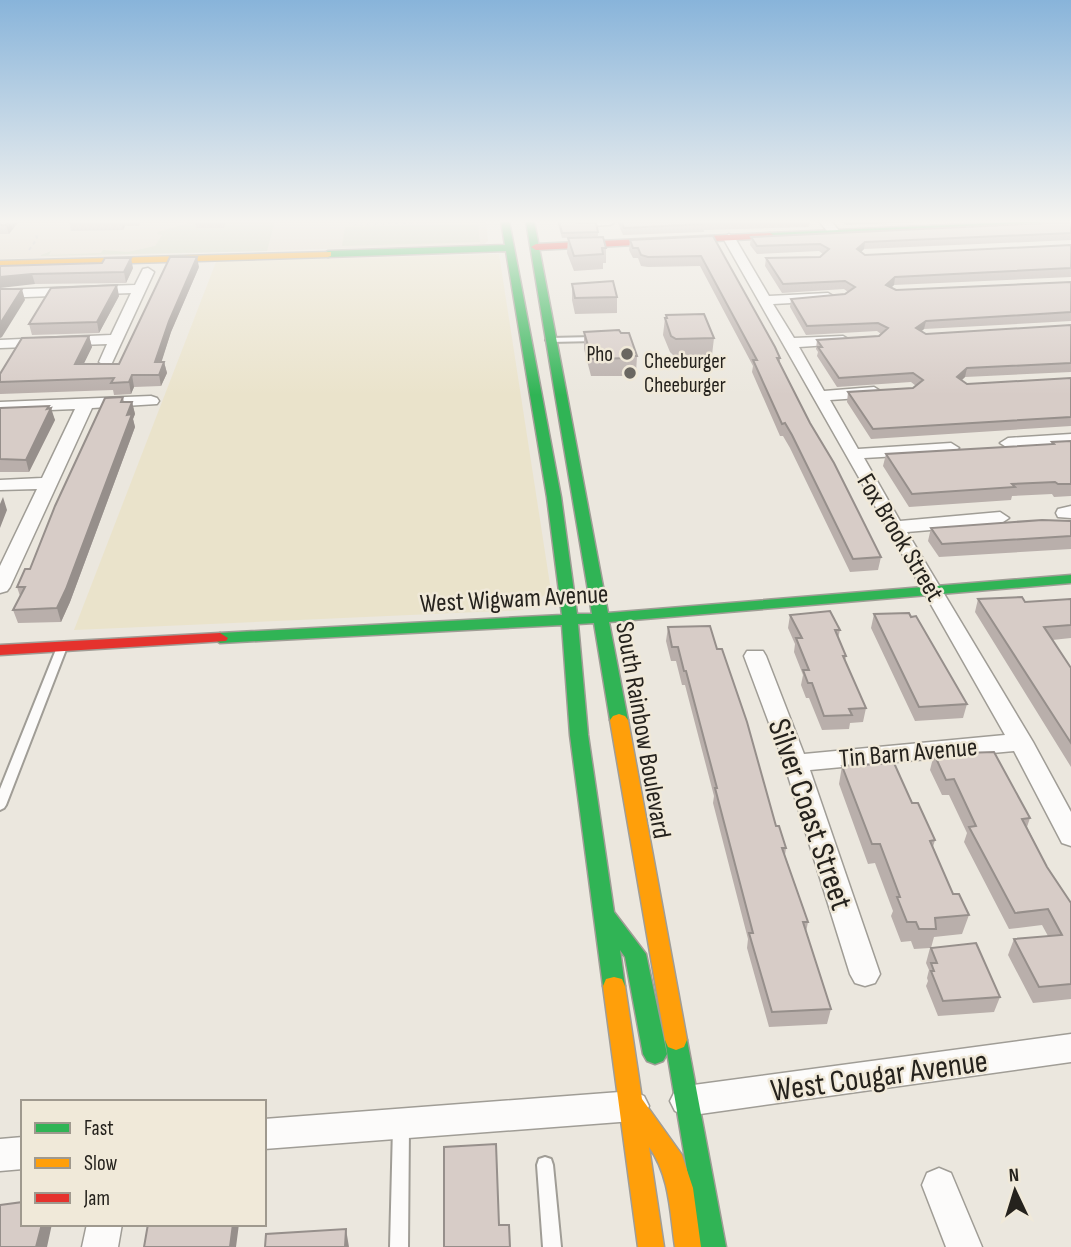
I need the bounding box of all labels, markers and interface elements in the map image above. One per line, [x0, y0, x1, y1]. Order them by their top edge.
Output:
place label: Pho [586, 342, 613, 367]
marker: Pho [619, 346, 635, 362]
place label: Cheeburger Cheeburger [644, 349, 726, 398]
marker: Cheeburger Cheeburger [622, 365, 638, 381]
street label: Fox Brook Street [850, 468, 950, 607]
street label: West Wigwam Avenue [419, 579, 609, 620]
street label: South Rainbow Boulevard [608, 619, 677, 841]
street label: Silver Coast Street [759, 714, 860, 915]
street label: Tin Barn Avenue [838, 732, 979, 775]
street label: West Cougar Avenue [768, 1042, 990, 1111]
legend [21, 1100, 266, 1226]
text: Fast [84, 1116, 114, 1141]
text: Slow [84, 1151, 118, 1176]
north arrow [980, 1156, 1050, 1226]
text: N [1008, 1164, 1020, 1187]
text: Jam [83, 1186, 110, 1211]

